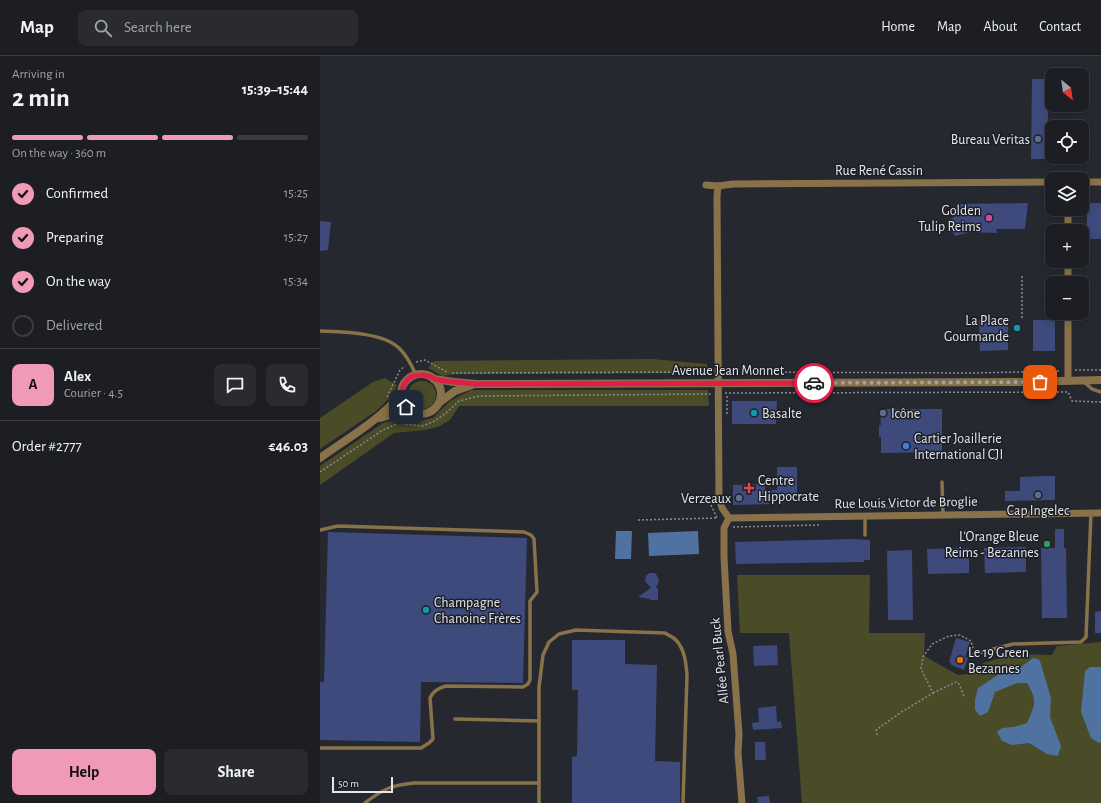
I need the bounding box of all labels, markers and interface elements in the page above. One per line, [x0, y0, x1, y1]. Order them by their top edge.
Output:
search box [78, 10, 358, 46]
icon: search [92, 17, 114, 39]
text: Map [20, 18, 54, 37]
text: Search here [124, 20, 192, 35]
text: Home [881, 20, 915, 34]
text: Map [937, 20, 961, 34]
text: About [983, 20, 1017, 34]
text: Contact [1039, 20, 1081, 34]
text: Arriving in [12, 68, 65, 81]
north arrow [1045, 68, 1089, 112]
map controls [1045, 68, 1089, 320]
text: 15:39–15:44 [242, 82, 308, 97]
text: 2 min [12, 85, 70, 111]
button: locate [1045, 120, 1089, 164]
place label: Bureau Veritas [951, 133, 1030, 147]
marker: Bureau Veritas [1033, 134, 1043, 144]
text: On the way · 360 m [12, 147, 106, 160]
street label: Rue René Cassin [835, 164, 923, 178]
button: layers [1045, 172, 1089, 216]
icon: check [12, 183, 34, 205]
text: Confirmed [46, 186, 108, 201]
text: 15:25 [284, 187, 308, 200]
place label: Golden Tulip Reims [918, 204, 981, 234]
marker: Golden Tulip Reims [984, 213, 994, 223]
button: + [1045, 224, 1089, 268]
icon: check [12, 227, 34, 249]
text: Preparing [46, 230, 103, 245]
text: 15:27 [284, 231, 308, 244]
icon: check [12, 271, 34, 293]
text: On the way [46, 274, 111, 289]
text: 15:34 [284, 275, 308, 288]
button: − [1045, 276, 1089, 320]
place label: La Place Gourmande [944, 314, 1009, 344]
text: Delivered [46, 318, 103, 333]
marker: La Place Gourmande [1012, 323, 1022, 333]
courier [794, 363, 834, 403]
button: chat [214, 364, 256, 406]
button: phone [266, 364, 308, 406]
street label: Avenue Jean Monnet [672, 364, 785, 378]
pin [1023, 365, 1057, 399]
text: Alex [64, 369, 91, 384]
icon: bag [1029, 371, 1051, 393]
icon: car [803, 372, 825, 394]
text: A [28, 377, 38, 392]
text: Courier · 4.5 [64, 387, 123, 400]
pin [389, 390, 423, 424]
icon: home [395, 396, 417, 418]
place label: Basalte [762, 407, 802, 421]
place label: Icône [891, 407, 920, 421]
marker: Basalte [749, 408, 759, 418]
marker: Icône [878, 408, 888, 418]
place label: Cartier Joaillerie International CJI [914, 432, 1003, 462]
text: Order #2777 [12, 439, 82, 454]
text: €46.03 [268, 439, 308, 454]
marker: Cartier Joaillerie International CJI [901, 441, 911, 451]
place label: Centre Hippocrate [758, 474, 819, 504]
marker: Centre Hippocrate [743, 482, 755, 494]
marker: Cap Ingelec [1033, 490, 1043, 500]
place label: Verzeaux [681, 492, 731, 506]
marker: Verzeaux [734, 493, 744, 503]
street label: Rue Louis Victor de Broglie [834, 495, 978, 511]
place label: Cap Ingelec [1007, 504, 1070, 518]
place label: L'Orange Bleue Reims - Bezannes [945, 530, 1039, 560]
marker: L'Orange Bleue Reims - Bezannes [1042, 539, 1052, 549]
place label: Champagne Chanoine Frères [434, 596, 521, 626]
marker: Champagne Chanoine Frères [421, 605, 431, 615]
street label: Allée Pearl Buck [708, 617, 731, 705]
place label: Le 19 Green Bezannes [968, 646, 1029, 676]
marker: Le 19 Green Bezannes [955, 655, 965, 665]
button: Help [12, 749, 156, 795]
button: Share [164, 749, 308, 795]
scale bar [332, 775, 393, 794]
text: 50 m [338, 778, 359, 789]

